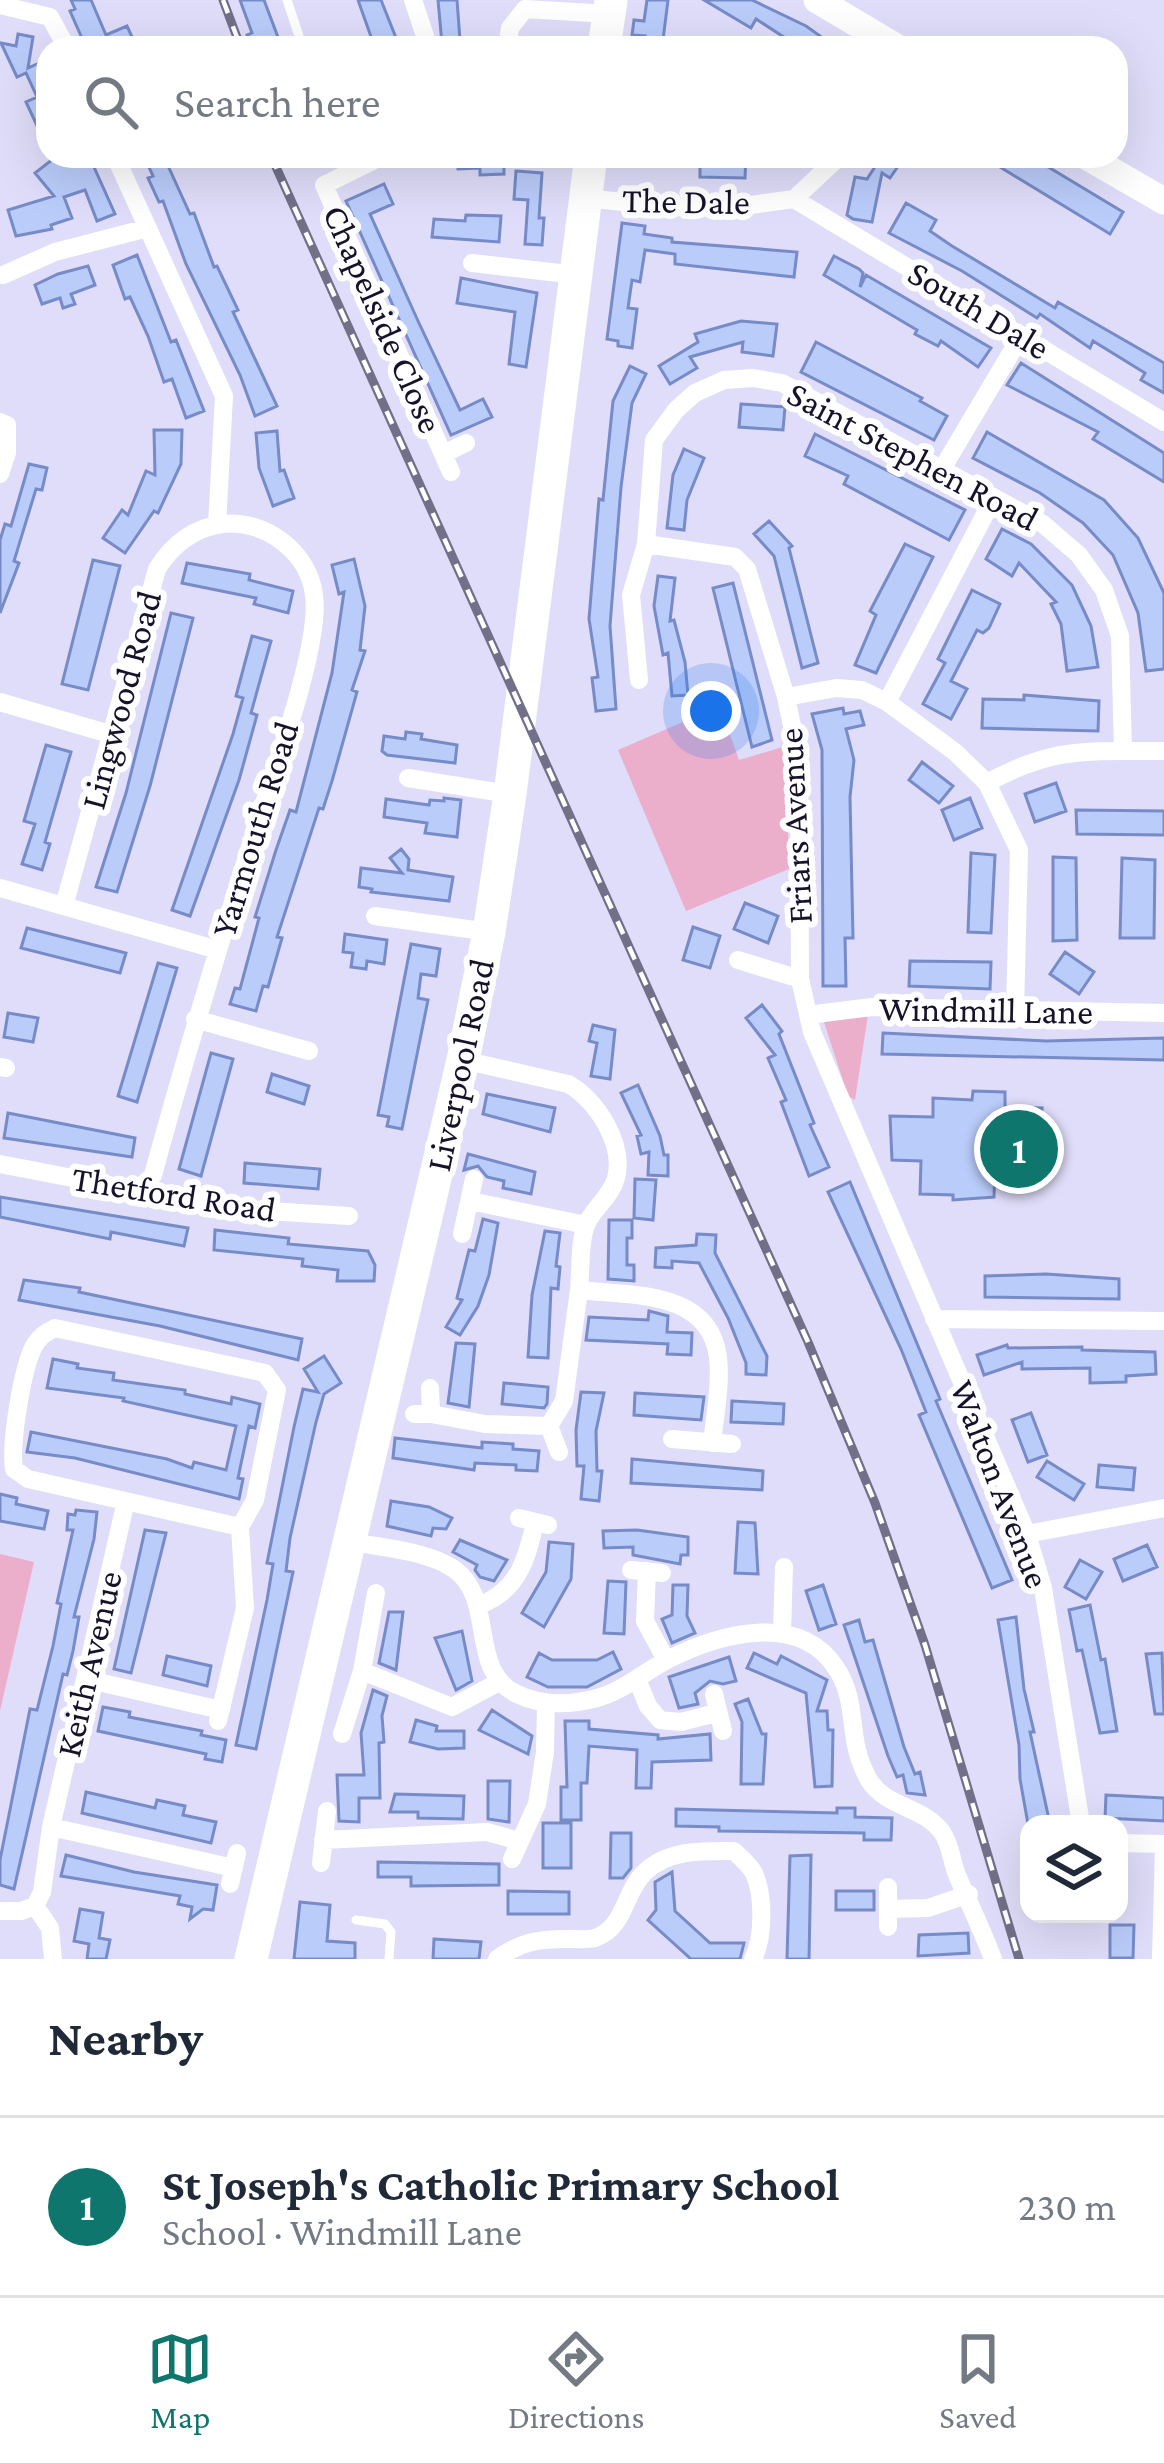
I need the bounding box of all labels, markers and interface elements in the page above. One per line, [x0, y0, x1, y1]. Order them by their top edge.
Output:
search box [36, 36, 1128, 168]
icon: search [78, 69, 144, 135]
text: Search here [174, 77, 381, 127]
street label: The Dale [622, 180, 750, 222]
street label: Chapelside Close [315, 199, 451, 439]
street label: South Dale [901, 252, 1057, 368]
street label: Saint Stephen Road [781, 373, 1045, 539]
street label: Lingwood Road [73, 586, 169, 814]
your location [681, 681, 741, 741]
street label: Yarmouth Road [203, 716, 307, 942]
street label: Friars Avenue [770, 727, 820, 925]
street label: Liverpool Road [418, 955, 502, 1175]
street label: Windmill Lane [879, 988, 1093, 1032]
pin: 1 [980, 1104, 1058, 1194]
street label: Thetford Road [69, 1158, 279, 1230]
street label: Walton Avenue [942, 1375, 1058, 1593]
street label: Keith Avenue [48, 1567, 130, 1761]
map controls [1020, 1815, 1128, 1923]
button: layers [1020, 1815, 1128, 1923]
text: Nearby [48, 2009, 203, 2066]
text: St Joseph's Catholic Primary School [162, 2160, 839, 2210]
text: 1 [80, 2185, 94, 2228]
text: 230 m [1018, 2185, 1116, 2228]
text: School · Windmill Lane [162, 2210, 522, 2253]
tab: Map [147, 2326, 213, 2435]
tab: Directions [508, 2326, 645, 2435]
tab: Saved [939, 2326, 1017, 2435]

